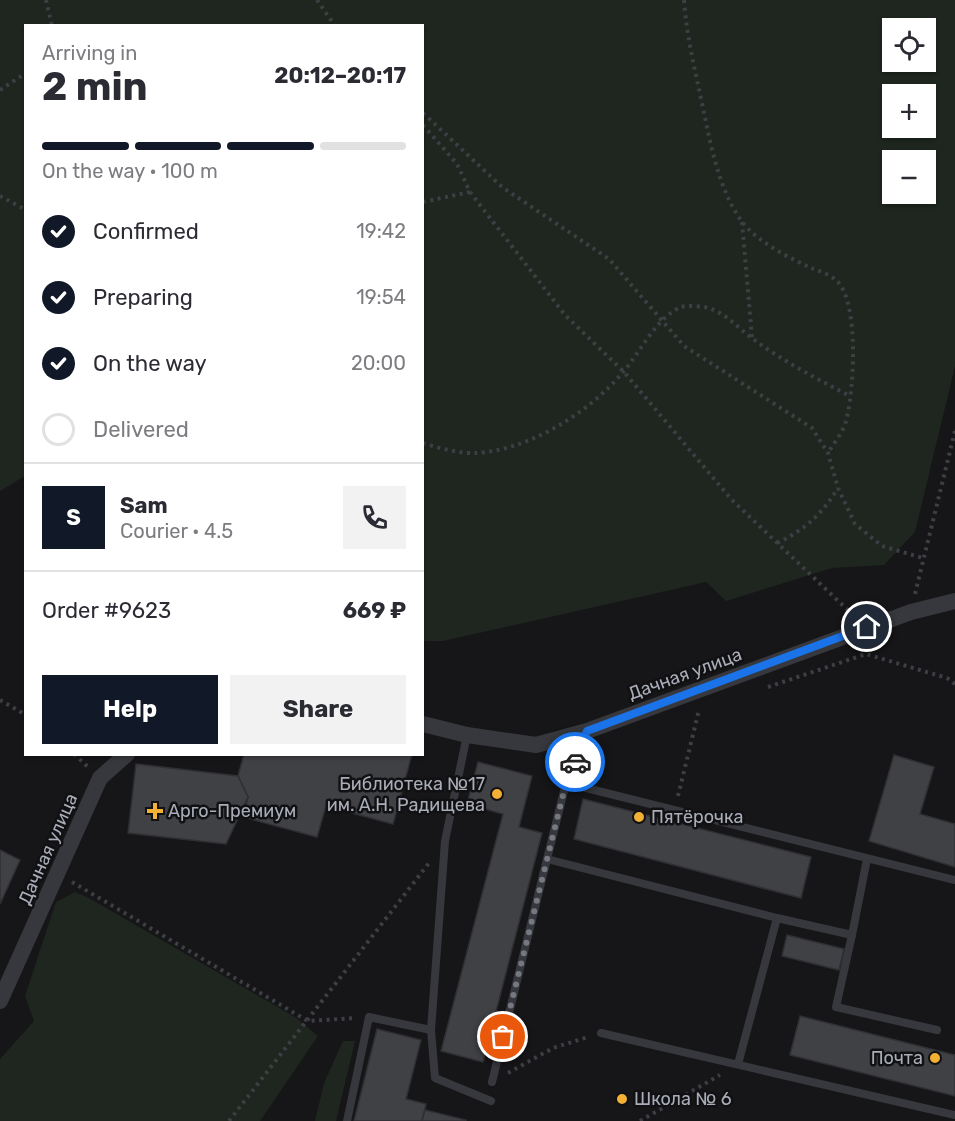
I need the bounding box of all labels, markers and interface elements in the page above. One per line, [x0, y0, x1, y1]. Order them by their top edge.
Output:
map controls [882, 18, 936, 204]
button: locate [882, 18, 936, 72]
text: Arriving in [42, 41, 137, 65]
text: 20:12–20:17 [274, 62, 406, 89]
text: 2 min [42, 64, 148, 110]
button: + [882, 84, 936, 138]
button: − [882, 150, 936, 204]
text: On the way · 100 m [42, 159, 218, 183]
icon: check [42, 215, 75, 248]
text: Confirmed [93, 218, 199, 245]
text: 19:42 [356, 219, 406, 243]
icon: check [42, 281, 75, 314]
text: Preparing [93, 284, 193, 311]
text: 19:54 [356, 285, 406, 309]
icon: check [42, 347, 75, 380]
text: On the way [93, 350, 207, 377]
text: 20:00 [351, 351, 406, 375]
text: Delivered [93, 416, 189, 443]
button: phone [343, 486, 406, 549]
text: Sam [120, 492, 168, 519]
text: S [66, 504, 81, 531]
text: Courier · 4.5 [120, 519, 233, 543]
text: Order #9623 [42, 597, 171, 624]
text: 669 ₽ [343, 597, 406, 624]
pin [841, 601, 892, 652]
icon: home [850, 610, 883, 643]
street label: Дачная улица [625, 643, 745, 705]
button: Help [42, 675, 218, 744]
button: Share [230, 675, 406, 744]
courier [545, 732, 605, 792]
icon: car [559, 746, 592, 779]
place label: Библиотека №17 им. А.Н. Радищева [327, 773, 485, 816]
marker: Библиотека №17 им. А.Н. Радищева [490, 787, 504, 801]
street label: Дачная улица [14, 790, 82, 908]
place label: Арго-Премиум [168, 800, 296, 822]
marker: Арго-Премиум [146, 802, 164, 820]
place label: Пятёрочка [651, 806, 744, 828]
marker: Пятёрочка [632, 810, 646, 824]
pin [477, 1011, 528, 1062]
icon: bag [486, 1020, 519, 1053]
place label: Почта [871, 1047, 923, 1069]
marker: Почта [928, 1051, 942, 1065]
place label: Школа № 6 [634, 1088, 732, 1110]
marker: Школа № 6 [615, 1092, 629, 1106]

